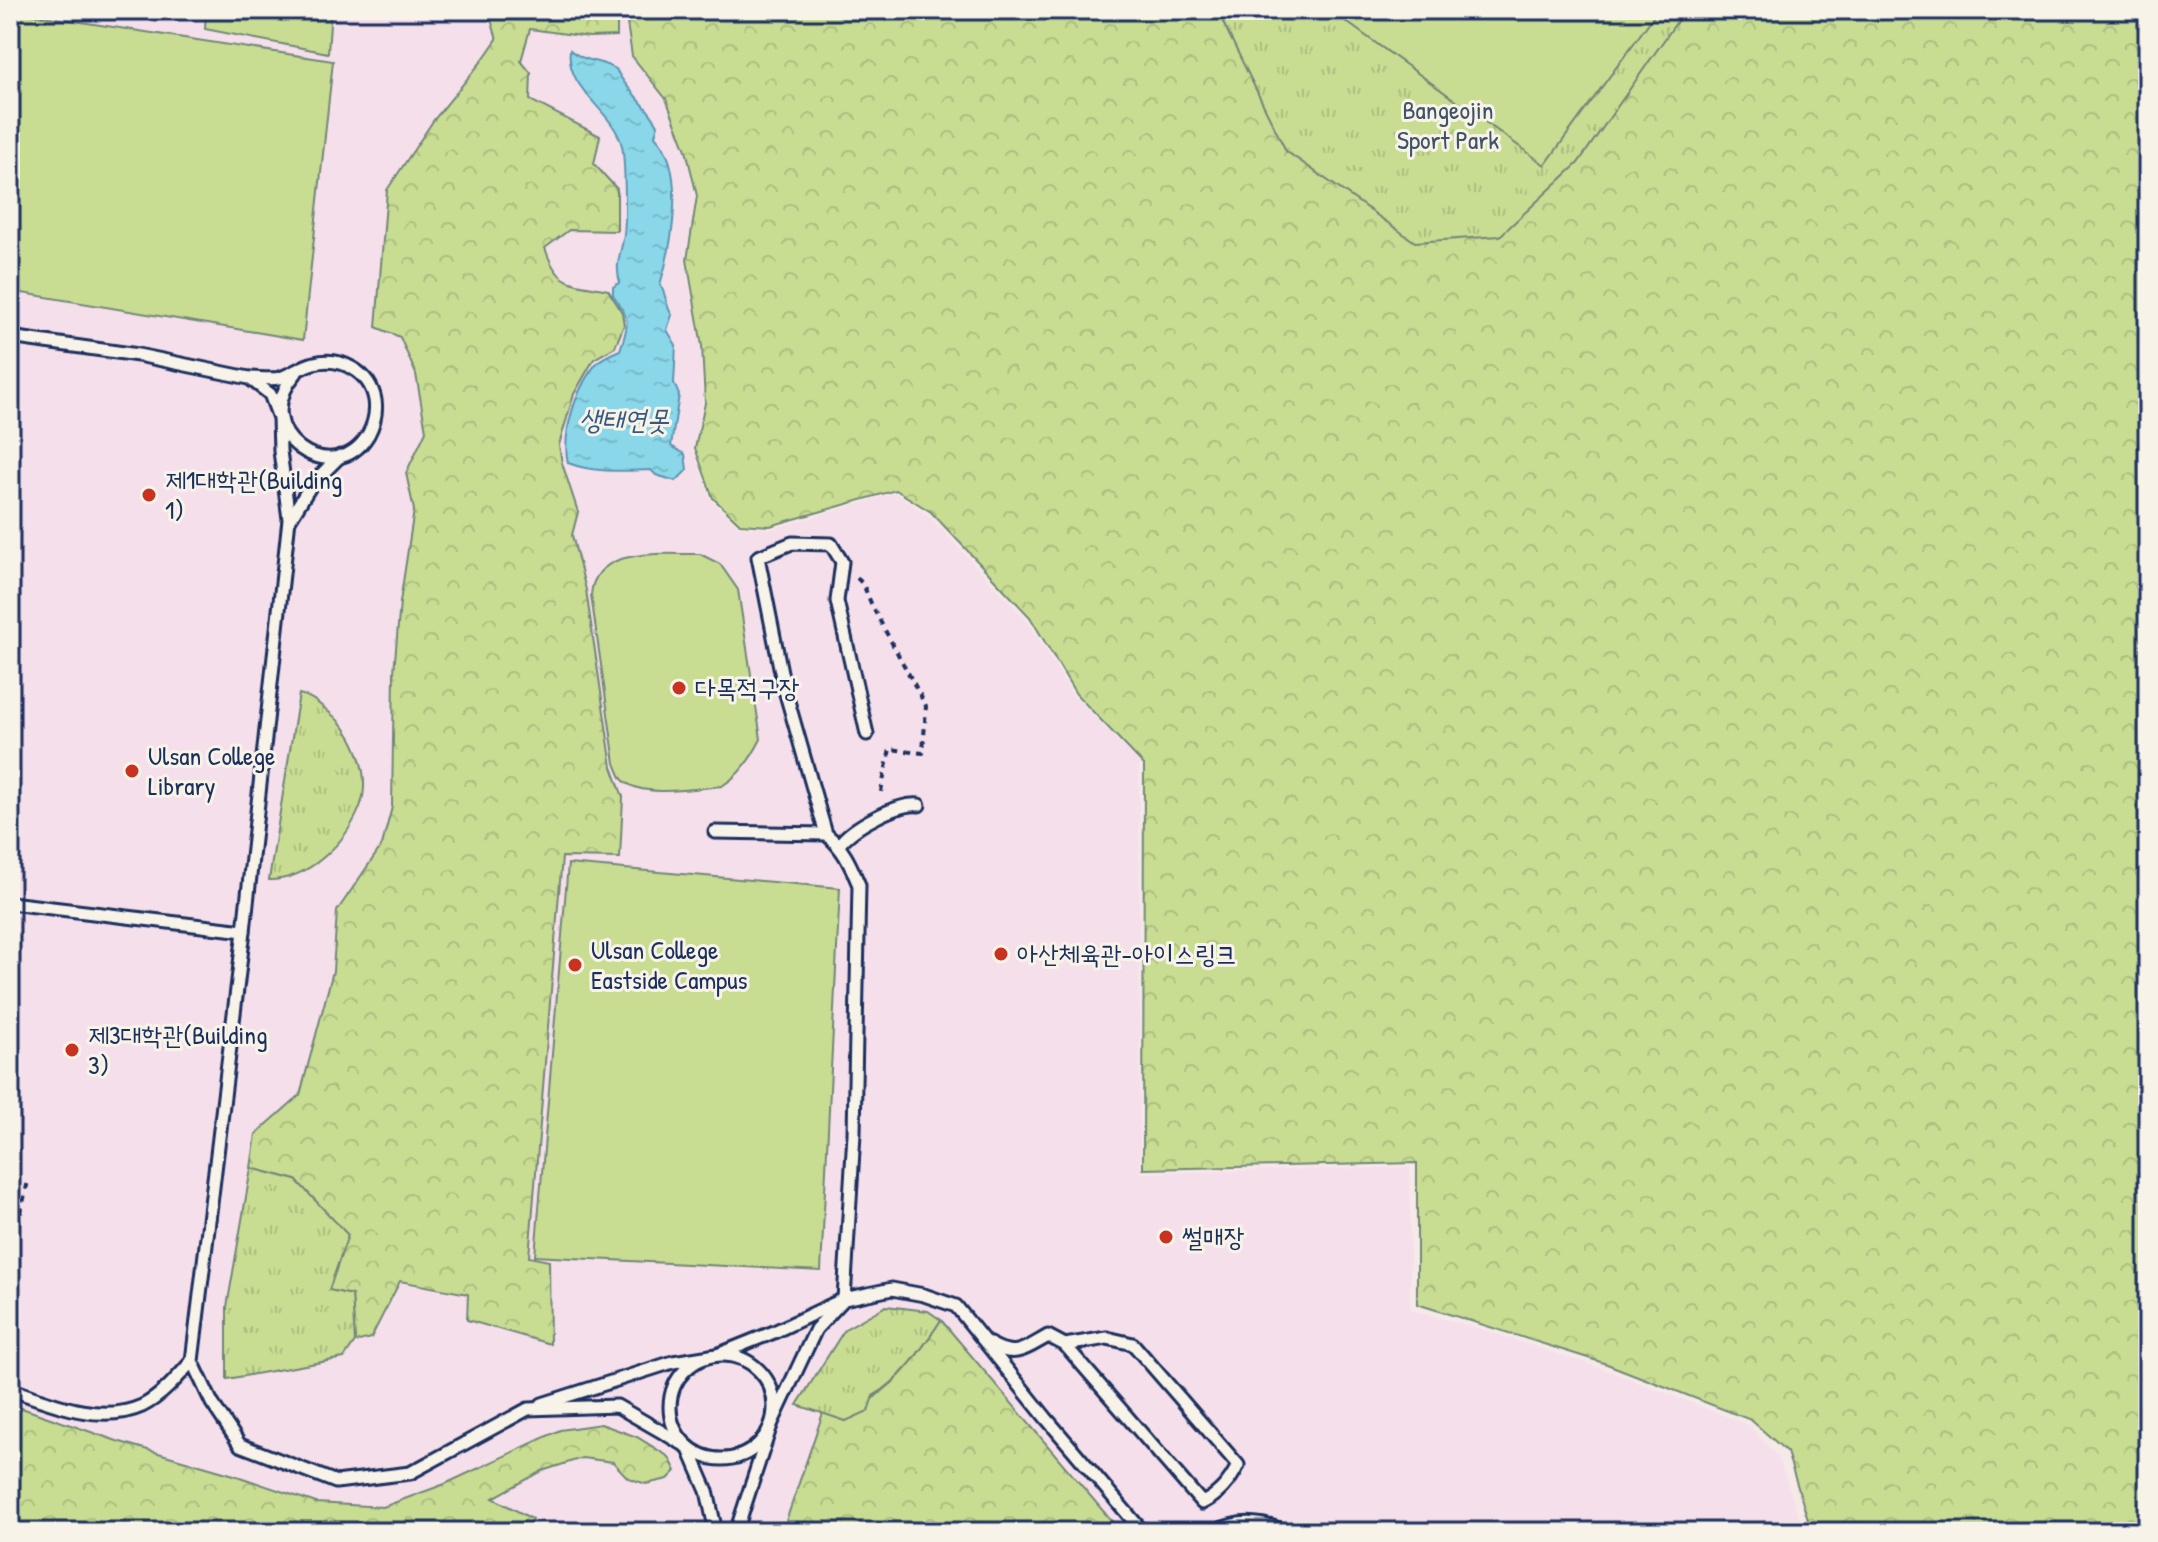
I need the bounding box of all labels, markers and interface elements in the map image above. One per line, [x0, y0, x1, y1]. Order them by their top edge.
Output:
park label: Bangeojin Sport Park [1397, 92, 1499, 157]
water label: 생태연못 [579, 400, 670, 438]
place label: 제1대학관(Building 1) [165, 462, 342, 527]
marker: 제1대학관(Building 1) [140, 486, 158, 504]
place label: 다목적구장 [695, 670, 800, 705]
marker: 다목적구장 [670, 679, 688, 697]
place label: Ulsan College Library [148, 738, 275, 803]
marker: Ulsan College Library [123, 762, 141, 780]
place label: Ulsan College Eastside Campus [591, 932, 748, 997]
place label: 아산체육관-아이스링크 [1017, 936, 1237, 971]
marker: 아산체육관-아이스링크 [992, 945, 1010, 963]
marker: Ulsan College Eastside Campus [566, 956, 584, 974]
place label: 제3대학관(Building 3) [88, 1017, 268, 1082]
marker: 제3대학관(Building 3) [63, 1041, 81, 1059]
place label: 썰매장 [1182, 1219, 1245, 1254]
marker: 썰매장 [1157, 1228, 1175, 1246]

